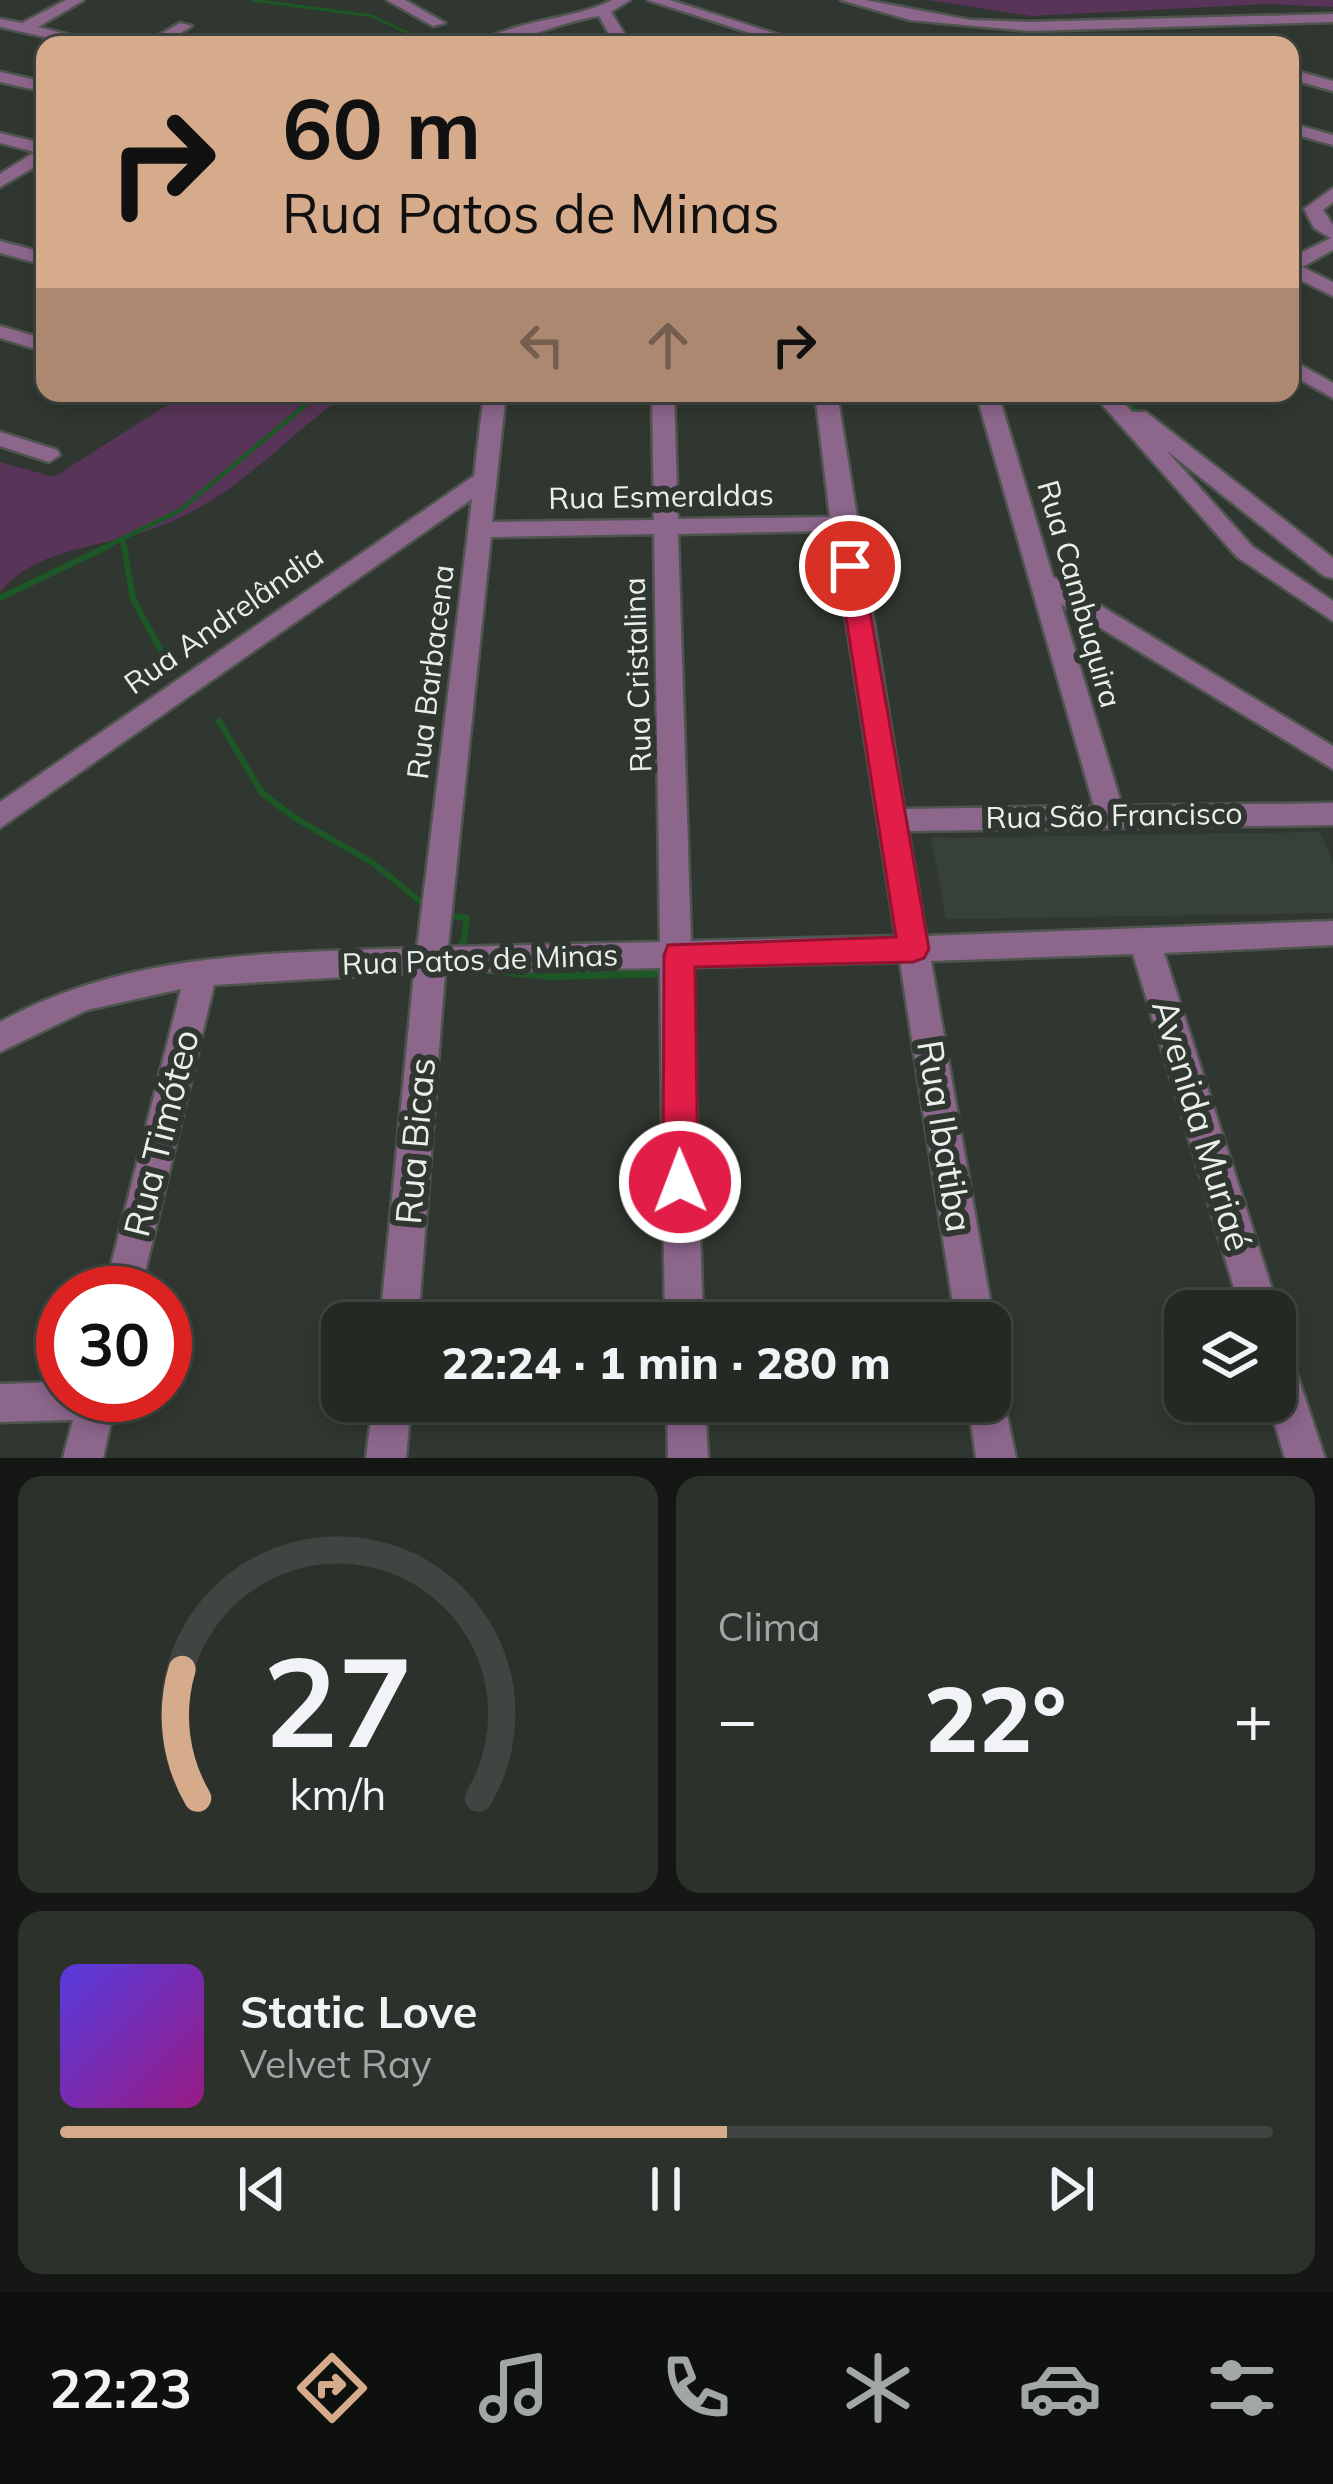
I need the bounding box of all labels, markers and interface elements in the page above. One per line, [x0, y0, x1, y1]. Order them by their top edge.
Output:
text: 60 m [282, 75, 481, 180]
icon: right [84, 84, 240, 240]
text: Rua Patos de Minas [282, 179, 780, 247]
icon: left [509, 312, 575, 378]
icon: ahead [635, 312, 701, 378]
icon: right [761, 312, 827, 378]
street label: Rua Esmeraldas [548, 475, 774, 517]
street label: Rua Cambuquira [1029, 476, 1131, 712]
pin [799, 515, 901, 617]
icon: arrive [817, 533, 883, 599]
street label: Rua Andrelândia [117, 536, 330, 702]
street label: Rua Barbacena [398, 563, 462, 781]
street label: Rua Cristalina [615, 577, 659, 773]
street label: Rua São Francisco [985, 794, 1243, 836]
street label: Rua Patos de Minas [341, 935, 619, 983]
street label: Avenida Muriaé [1143, 994, 1262, 1256]
street label: Rua Timóteo [113, 1025, 208, 1241]
street label: Rua Ibatiba [908, 1037, 983, 1235]
street label: Rua Bicas [385, 1056, 444, 1226]
position arrow [617, 1119, 743, 1245]
speed limit sign: 30 [36, 1266, 192, 1422]
map controls [1164, 1290, 1296, 1422]
button: layers [1164, 1290, 1296, 1422]
text: 22:24 · 1 min · 280 m [441, 1334, 891, 1390]
text: Clima [718, 1602, 820, 1651]
text: 27 [263, 1622, 413, 1778]
text: 22° [924, 1662, 1067, 1775]
text: − [718, 1677, 757, 1760]
text: + [1233, 1677, 1273, 1760]
text: km/h [289, 1766, 386, 1820]
text: Static Love [240, 1983, 477, 2039]
text: Velvet Ray [240, 2039, 432, 2088]
icon: previous [229, 2156, 295, 2222]
icon: pause [633, 2156, 699, 2222]
icon: next [1038, 2156, 1104, 2222]
icon: directions [290, 2346, 374, 2430]
icon: music [472, 2346, 556, 2430]
icon: phone [654, 2346, 738, 2430]
icon: climate [836, 2346, 920, 2430]
icon: car [1018, 2346, 1102, 2430]
icon: filters [1200, 2346, 1284, 2430]
text: 22:23 [49, 2354, 192, 2422]

